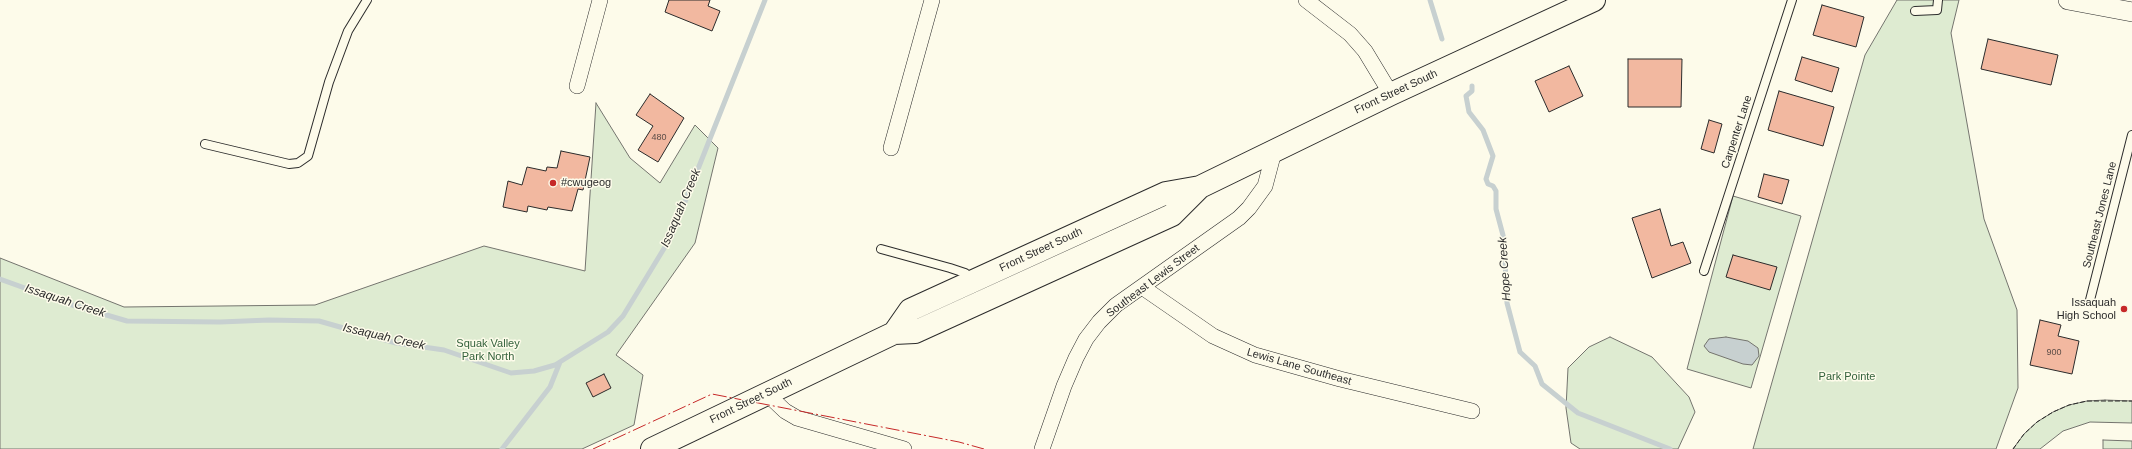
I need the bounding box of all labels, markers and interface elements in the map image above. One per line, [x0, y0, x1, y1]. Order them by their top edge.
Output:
street label: Front Street South [1352, 67, 1440, 117]
street label: Carpenter Lane [1719, 94, 1755, 170]
house number: 480 [651, 133, 667, 143]
street label: Southeast Jones Lane [2080, 160, 2120, 270]
water label: Issaquah Creek [658, 167, 704, 249]
place label: #cwugeog [561, 176, 611, 190]
marker: #cwugeog [548, 178, 558, 188]
street label: Front Street South [997, 225, 1085, 275]
water label: Hope Creek [1496, 237, 1514, 301]
street label: Southeast Lewis Street [1104, 242, 1202, 320]
water label: Issaquah Creek [23, 281, 107, 321]
place label: Issaquah High School [2057, 296, 2116, 322]
marker: Issaquah High School [2119, 304, 2129, 314]
water label: Issaquah Creek [341, 321, 427, 353]
park label: Squak Valley Park North [456, 337, 520, 363]
street label: Lewis Lane Southeast [1245, 346, 1353, 388]
house number: 900 [2046, 348, 2062, 358]
park label: Park Pointe [1819, 370, 1875, 384]
street label: Front Street South [708, 375, 794, 427]

